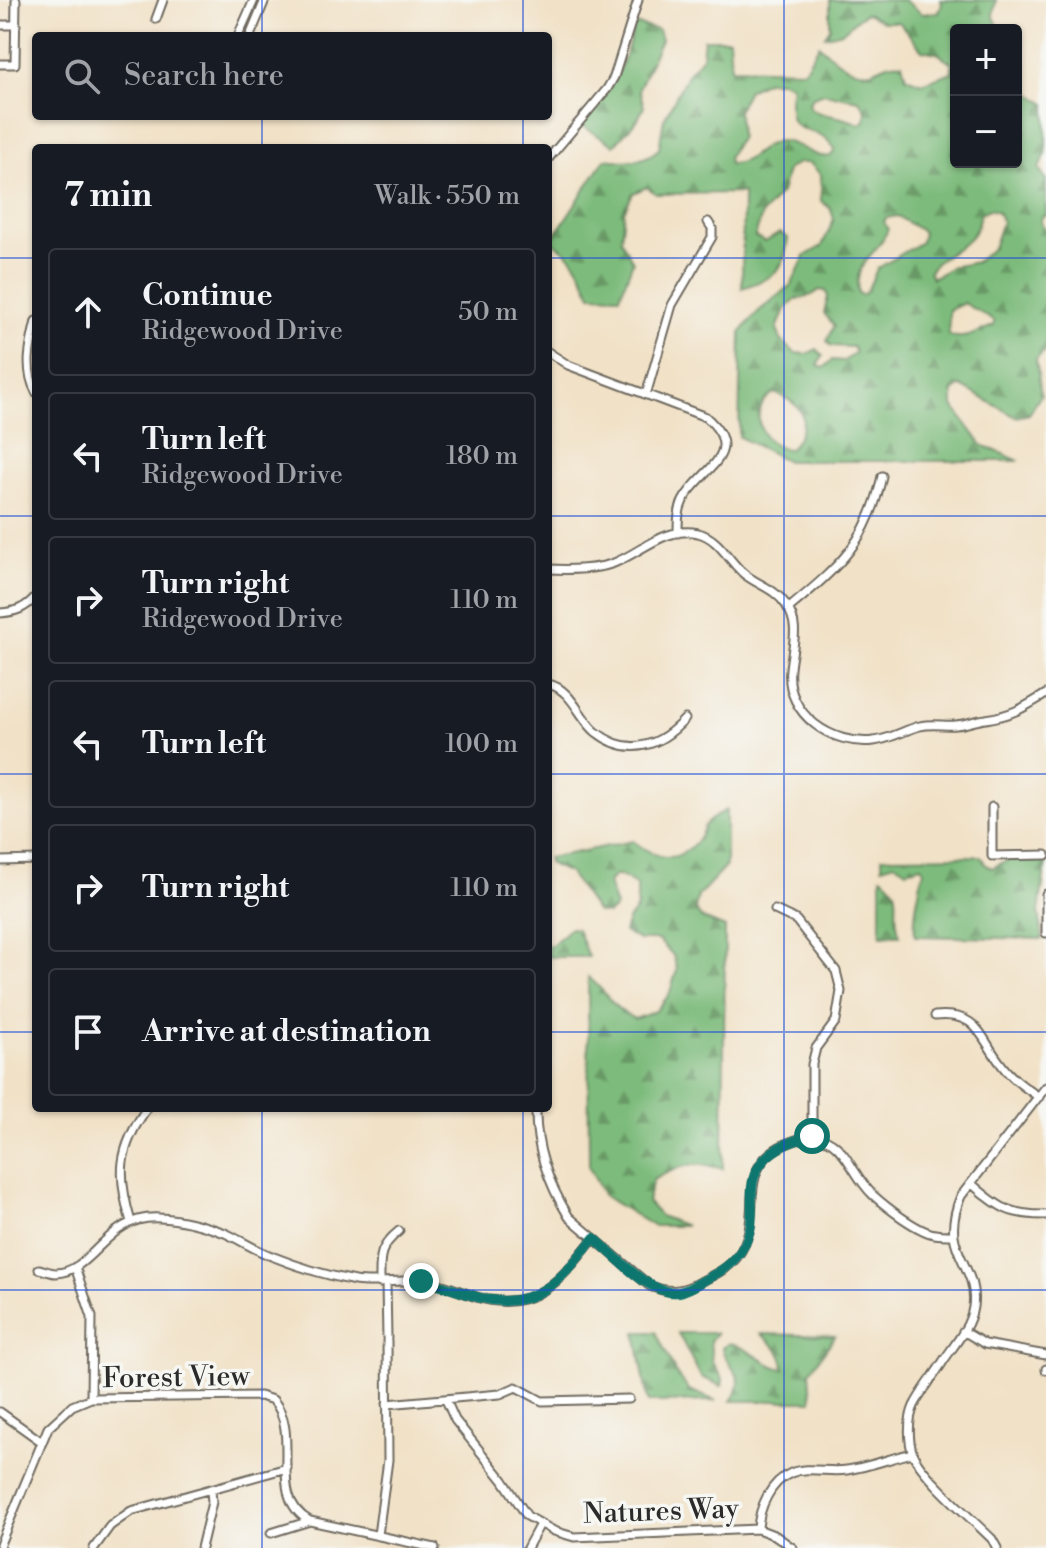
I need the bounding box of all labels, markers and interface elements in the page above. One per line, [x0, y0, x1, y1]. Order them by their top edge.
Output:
map controls [950, 24, 1022, 168]
button: + [950, 24, 1022, 96]
search box [32, 32, 552, 120]
icon: search [60, 54, 104, 98]
text: Search here [124, 57, 284, 95]
button: − [950, 96, 1022, 168]
text: 7 min [64, 175, 152, 217]
text: Walk · 550 m [375, 180, 520, 212]
text: Continue [142, 277, 273, 315]
icon: ahead [66, 290, 110, 334]
text: 50 m [458, 296, 518, 328]
text: Ridgewood Drive [142, 315, 343, 347]
text: Turn left [142, 421, 266, 459]
icon: left [66, 434, 110, 478]
text: 180 m [446, 440, 518, 472]
text: Ridgewood Drive [142, 459, 343, 491]
text: Turn right [142, 565, 289, 603]
icon: right [66, 578, 110, 622]
text: 110 m [450, 584, 518, 616]
text: Ridgewood Drive [142, 603, 343, 635]
icon: left [66, 722, 110, 766]
text: Turn left [142, 725, 266, 763]
text: 100 m [445, 728, 518, 760]
icon: right [66, 866, 110, 910]
text: Turn right [142, 869, 289, 907]
text: 110 m [450, 872, 518, 904]
icon: arrive [66, 1010, 110, 1054]
text: Arrive at destination [142, 1013, 431, 1051]
route start [794, 1118, 830, 1154]
route end [403, 1263, 439, 1299]
street label: Forest View [102, 1359, 251, 1396]
street label: Natures Way [583, 1491, 740, 1532]

